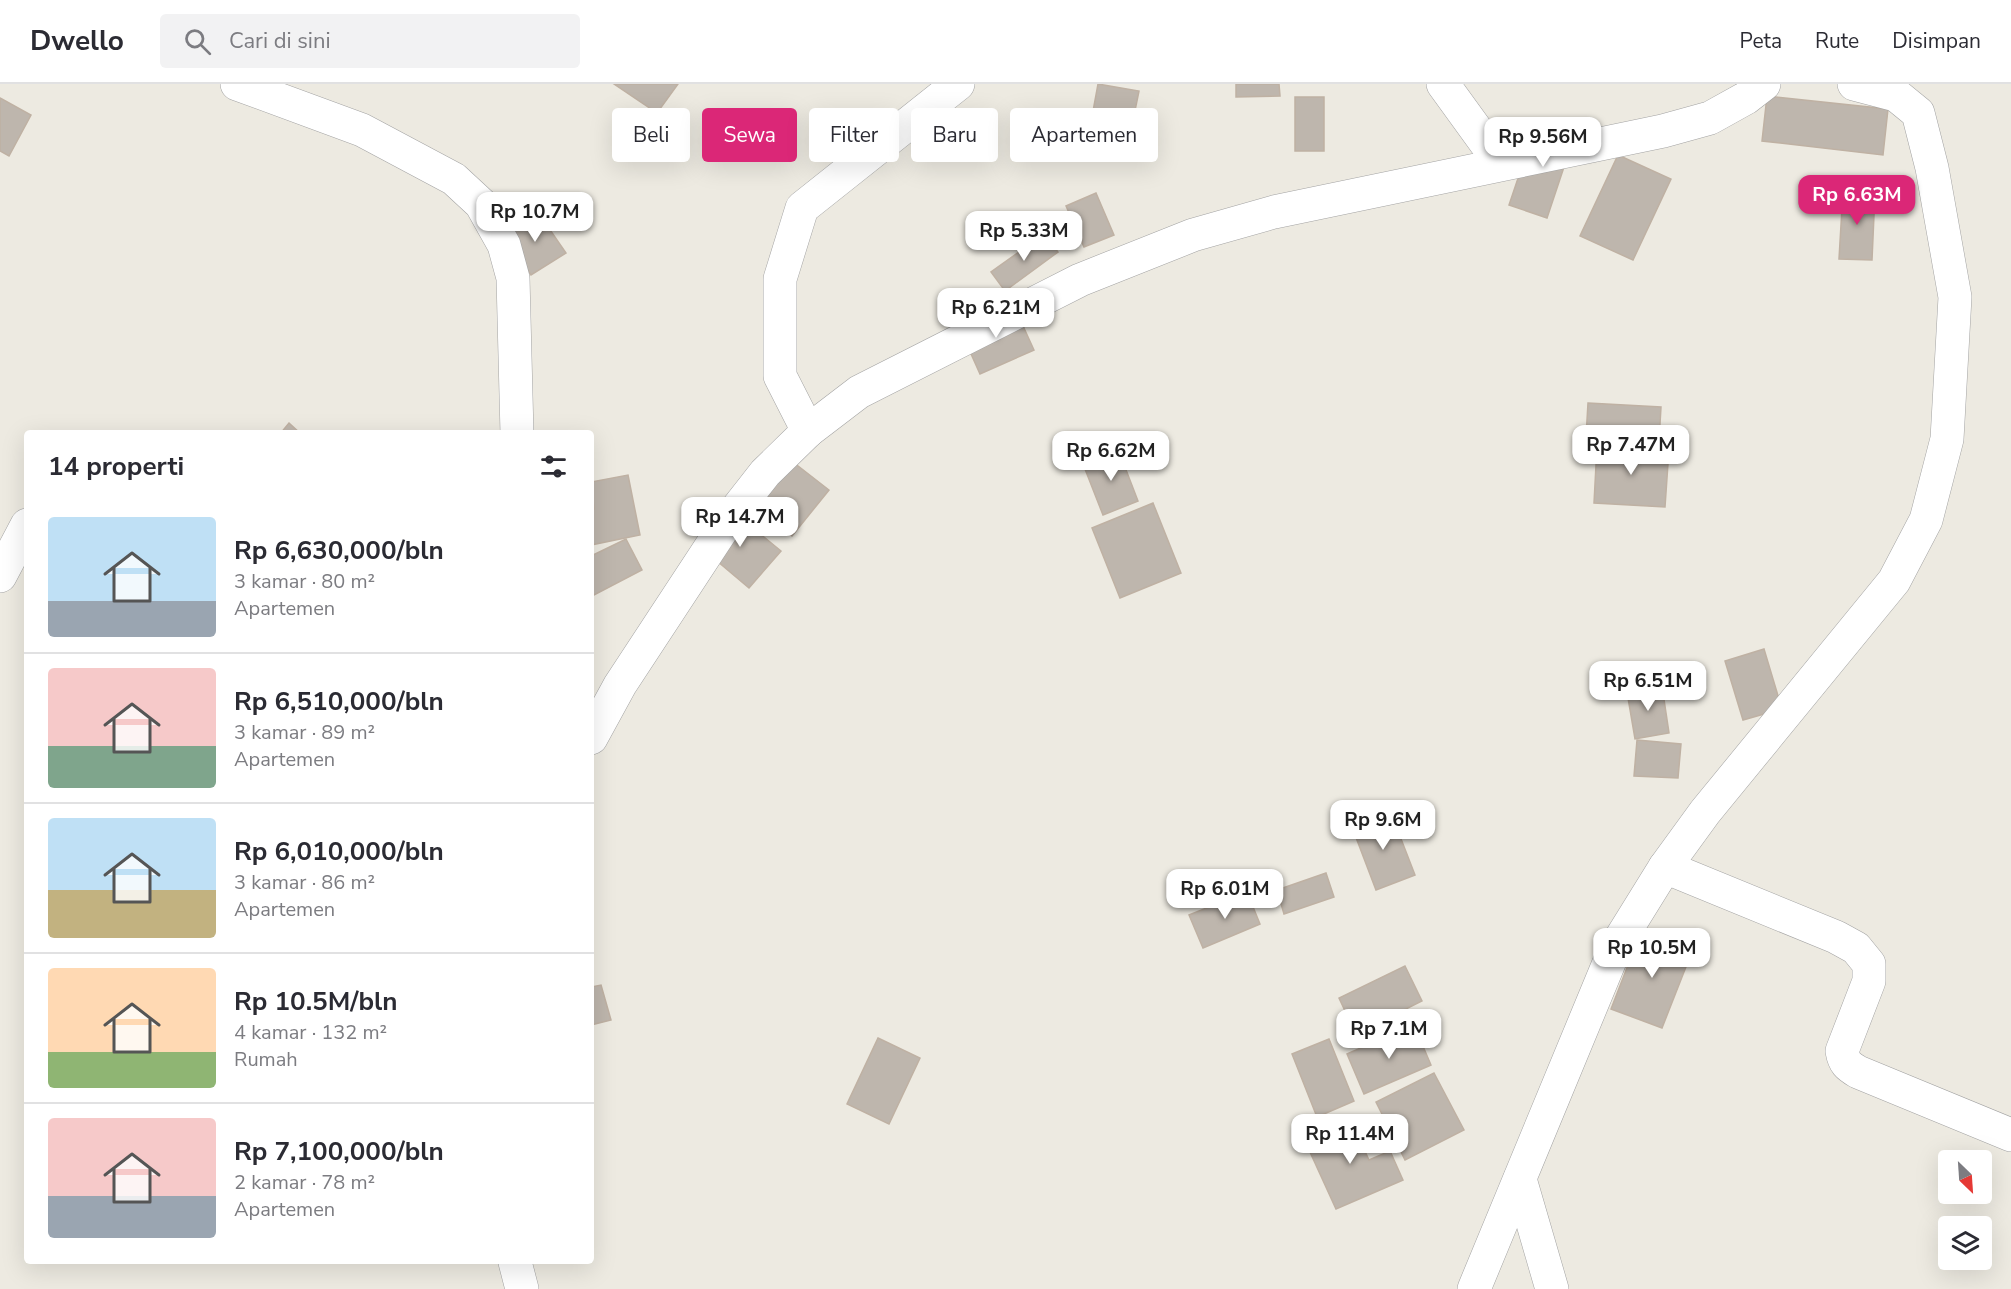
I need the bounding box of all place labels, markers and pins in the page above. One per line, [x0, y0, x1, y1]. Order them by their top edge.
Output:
pin: Rp 9.56M [1481, 117, 1605, 168]
pin: Rp 6.63M [1795, 175, 1919, 226]
pin: Rp 10.7M [473, 192, 597, 243]
pin: Rp 5.33M [962, 211, 1086, 262]
pin: Rp 6.21M [934, 288, 1058, 339]
pin: Rp 7.47M [1569, 425, 1693, 476]
pin: Rp 6.62M [1049, 431, 1173, 482]
pin: Rp 14.7M [678, 497, 802, 548]
pin: Rp 6.51M [1586, 661, 1710, 712]
pin: Rp 9.6M [1328, 800, 1438, 851]
pin: Rp 6.01M [1163, 869, 1287, 920]
pin: Rp 10.5M [1590, 928, 1714, 979]
pin: Rp 7.1M [1334, 1009, 1444, 1060]
pin: Rp 11.4M [1288, 1114, 1412, 1165]

